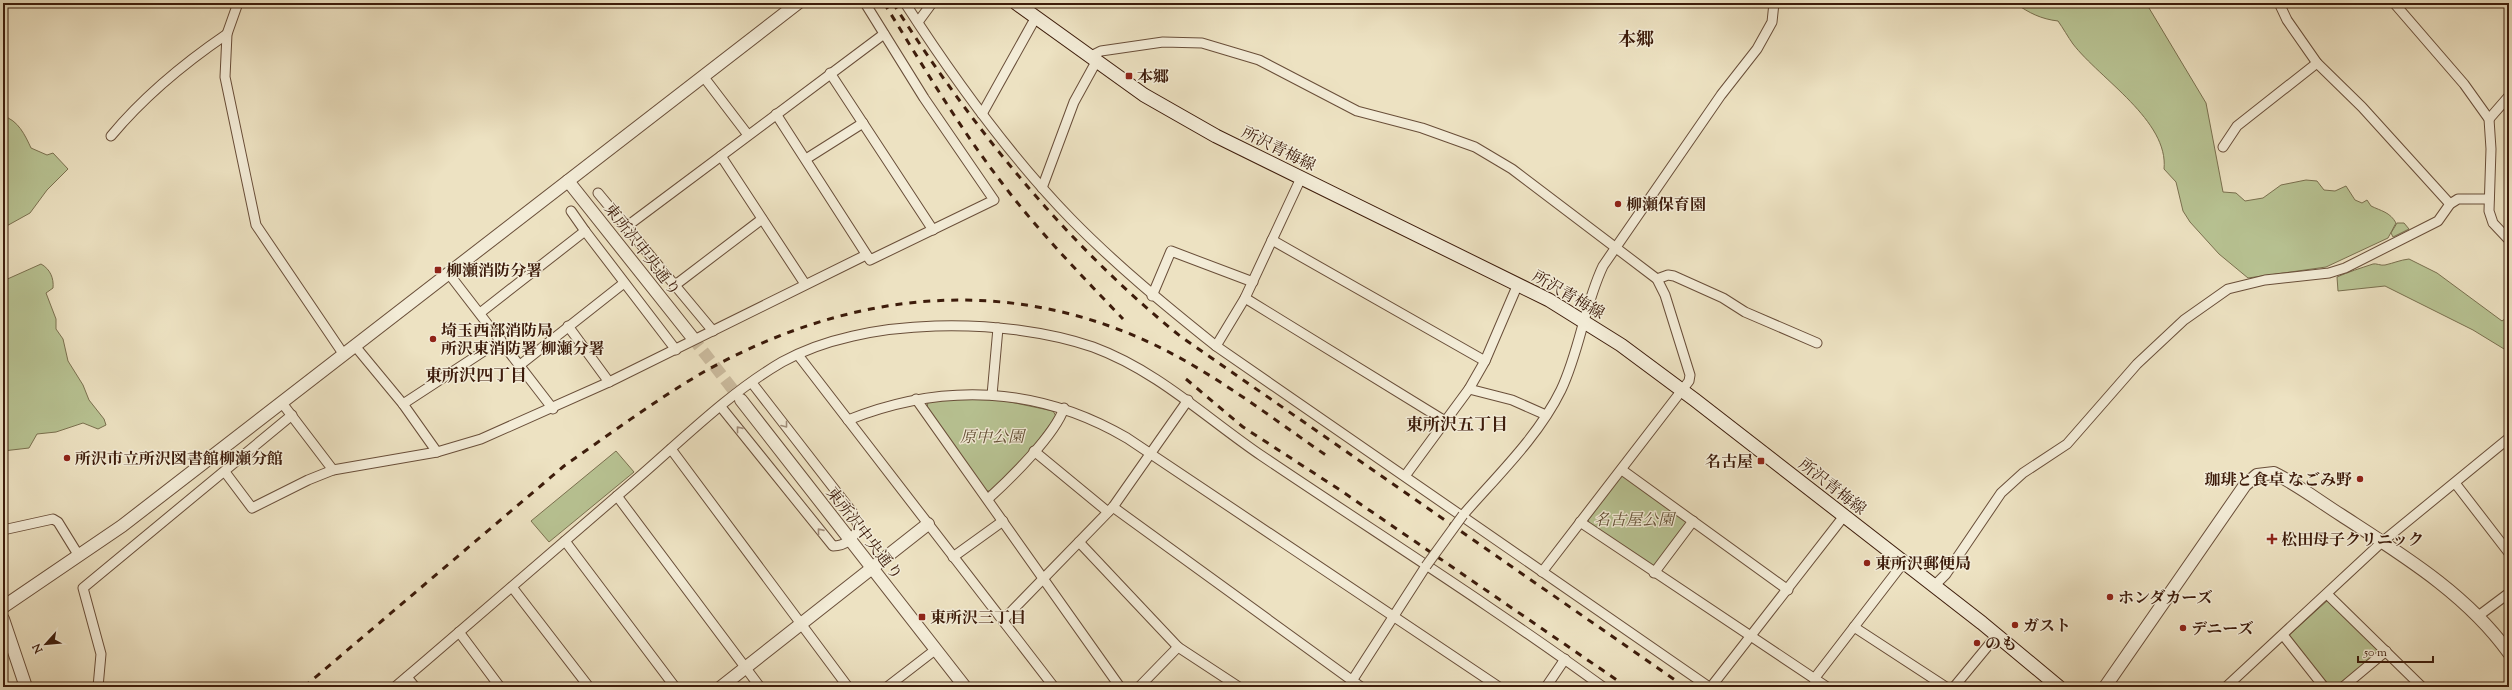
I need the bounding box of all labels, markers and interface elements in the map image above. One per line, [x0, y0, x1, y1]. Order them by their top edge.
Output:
district label: 本郷 [1618, 28, 1654, 54]
place label: 本郷 [1137, 67, 1169, 90]
marker: 本郷 [1124, 71, 1134, 81]
street label: 所沢青梅線 [1237, 122, 1319, 178]
place label: 柳瀬保育園 [1626, 195, 1706, 218]
street label: 東所沢中央通り [597, 199, 685, 302]
marker: 柳瀬保育園 [1613, 199, 1623, 209]
place label: 柳瀬消防分署 [446, 261, 542, 284]
marker: 柳瀬消防分署 [433, 265, 443, 275]
street label: 所沢青梅線 [1527, 266, 1608, 326]
place label: 埼玉西部消防局 所沢東消防署 柳瀬分署 [441, 321, 604, 362]
marker: 埼玉西部消防局 所沢東消防署 柳瀬分署 [428, 334, 438, 344]
district label: 東所沢四丁目 [425, 365, 527, 389]
district label: 東所沢五丁目 [1406, 414, 1508, 438]
one-way arrow [780, 421, 787, 428]
one-way arrow [736, 427, 743, 434]
park label: 原中公園 [960, 427, 1027, 450]
place label: 所沢市立所沢図書館柳瀬分館 [75, 449, 283, 472]
place label: 名古屋 [1705, 452, 1753, 475]
marker: 所沢市立所沢図書館柳瀬分館 [62, 453, 72, 463]
street label: 所沢青梅線 [1793, 454, 1870, 522]
marker: 名古屋 [1756, 456, 1766, 466]
place label: 珈琲と食卓 なごみ野 [2205, 470, 2352, 493]
marker: 珈琲と食卓 なごみ野 [2355, 474, 2365, 484]
street label: 東所沢中央通り [819, 483, 907, 586]
park label: 名古屋公園 [1594, 510, 1677, 533]
one-way arrow [818, 528, 825, 535]
place label: 松田母子クリニック [2281, 530, 2424, 553]
marker: 松田母子クリニック [2266, 533, 2278, 545]
place label: 東所沢郵便局 [1875, 554, 1971, 577]
marker: 東所沢郵便局 [1862, 558, 1872, 568]
place label: ホンダカーズ [2118, 588, 2213, 611]
marker: ホンダカーズ [2105, 592, 2115, 602]
place label: 東所沢三丁目 [930, 608, 1026, 631]
marker: 東所沢三丁目 [917, 612, 927, 622]
place label: ガスト [2023, 616, 2071, 639]
place label: デニーズ [2191, 619, 2254, 642]
marker: ガスト [2010, 620, 2020, 630]
marker: デニーズ [2178, 623, 2188, 633]
north arrow [26, 624, 66, 664]
place label: のも [1985, 634, 2017, 657]
marker: のも [1972, 638, 1982, 648]
scale bar [2358, 638, 2433, 664]
text: N [29, 640, 48, 657]
text: 50 m [2363, 644, 2387, 662]

